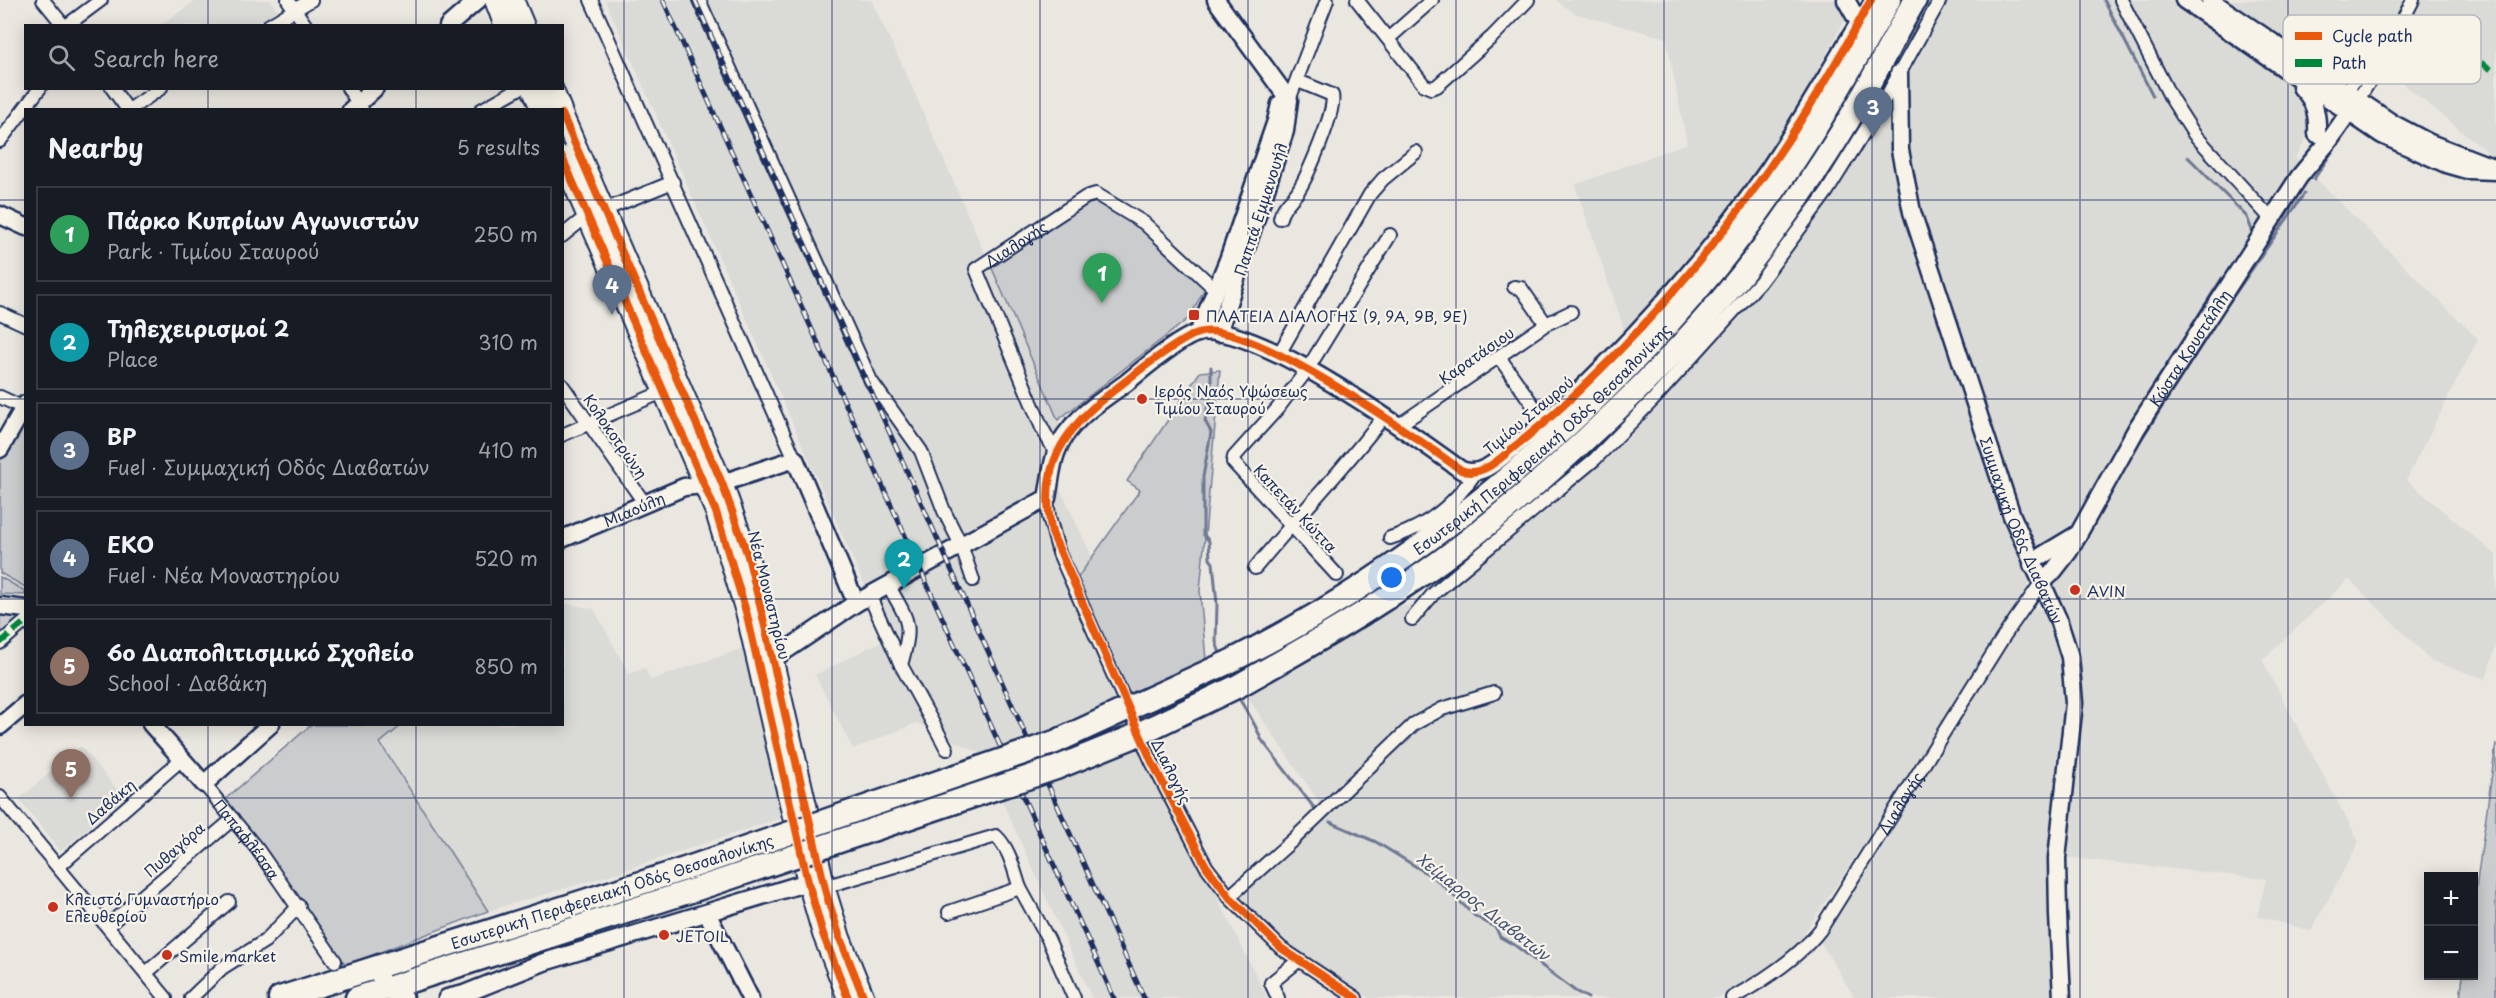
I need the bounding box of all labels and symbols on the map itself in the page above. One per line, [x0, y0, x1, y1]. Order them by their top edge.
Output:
legend [2283, 15, 2481, 84]
text: Cycle path [2332, 23, 2413, 47]
text: Path [2332, 50, 2367, 74]
pin: 3 [1854, 88, 1892, 137]
street label: Παππά Εμμανουήλ [1228, 140, 1292, 278]
street label: Διαλογής [980, 214, 1051, 272]
pin: 1 [1082, 254, 1122, 303]
pin: 4 [592, 266, 632, 315]
street label: Κώστα Κρυστάλλη [2143, 284, 2235, 411]
place label: ΠΛΑΤΕΙΑ ΔΙΑΛΟΓΗΣ (9, 9Α, 9Β, 9Ε) [1206, 304, 1468, 327]
marker: ΠΛΑΤΕΙΑ ΔΙΑΛΟΓΗΣ (9, 9Α, 9Β, 9Ε) [1187, 308, 1201, 322]
street label: Εσωτερική Περιφερειακή Οδός Θεσσαλονίκης [1408, 317, 1675, 559]
street label: Καρατάσιου [1434, 321, 1518, 389]
street label: Τιμίου Σταυρού [1478, 370, 1578, 460]
place label: Ιερός Ναός Υψώσεως Τιμίου Σταυρού [1154, 379, 1308, 419]
street label: Κολοκοτρώνη [578, 389, 654, 483]
marker: Ιερός Ναός Υψώσεως Τιμίου Σταυρού [1135, 392, 1149, 406]
street label: Συμμαχική Οδός Διαβατών [1975, 434, 2070, 627]
street label: Καπετάν Κώττα [1249, 459, 1343, 558]
street label: Μιαούλη [600, 485, 668, 532]
street label: Νέα Μοναστηρίου [743, 528, 797, 662]
pin: 2 [884, 540, 924, 589]
your location [1377, 563, 1406, 592]
place label: AVIN [2087, 579, 2125, 602]
marker: AVIN [2068, 583, 2082, 597]
street label: Διαλογής [1146, 734, 1198, 808]
pin: 5 [52, 750, 90, 799]
street label: Διαλογής [1871, 767, 1928, 839]
street label: Δαβάκη [80, 773, 140, 829]
street label: Παπαφλέσσα [209, 794, 286, 884]
street label: Πυθαγόρα [138, 816, 210, 882]
street label: Εσωτερική Περιφερειακή Οδός Θεσσαλονίκης [448, 828, 777, 954]
water label: Χείμαρρος Διαβατών [1412, 846, 1557, 966]
place label: Κλειστό Γυμναστήριο Ελευθερίου [65, 887, 219, 927]
marker: Κλειστό Γυμναστήριο Ελευθερίου [46, 900, 60, 914]
place label: JETOIL [676, 924, 729, 947]
marker: JETOIL [657, 928, 671, 942]
place label: Smile market [179, 944, 276, 967]
marker: Smile market [160, 948, 174, 962]

